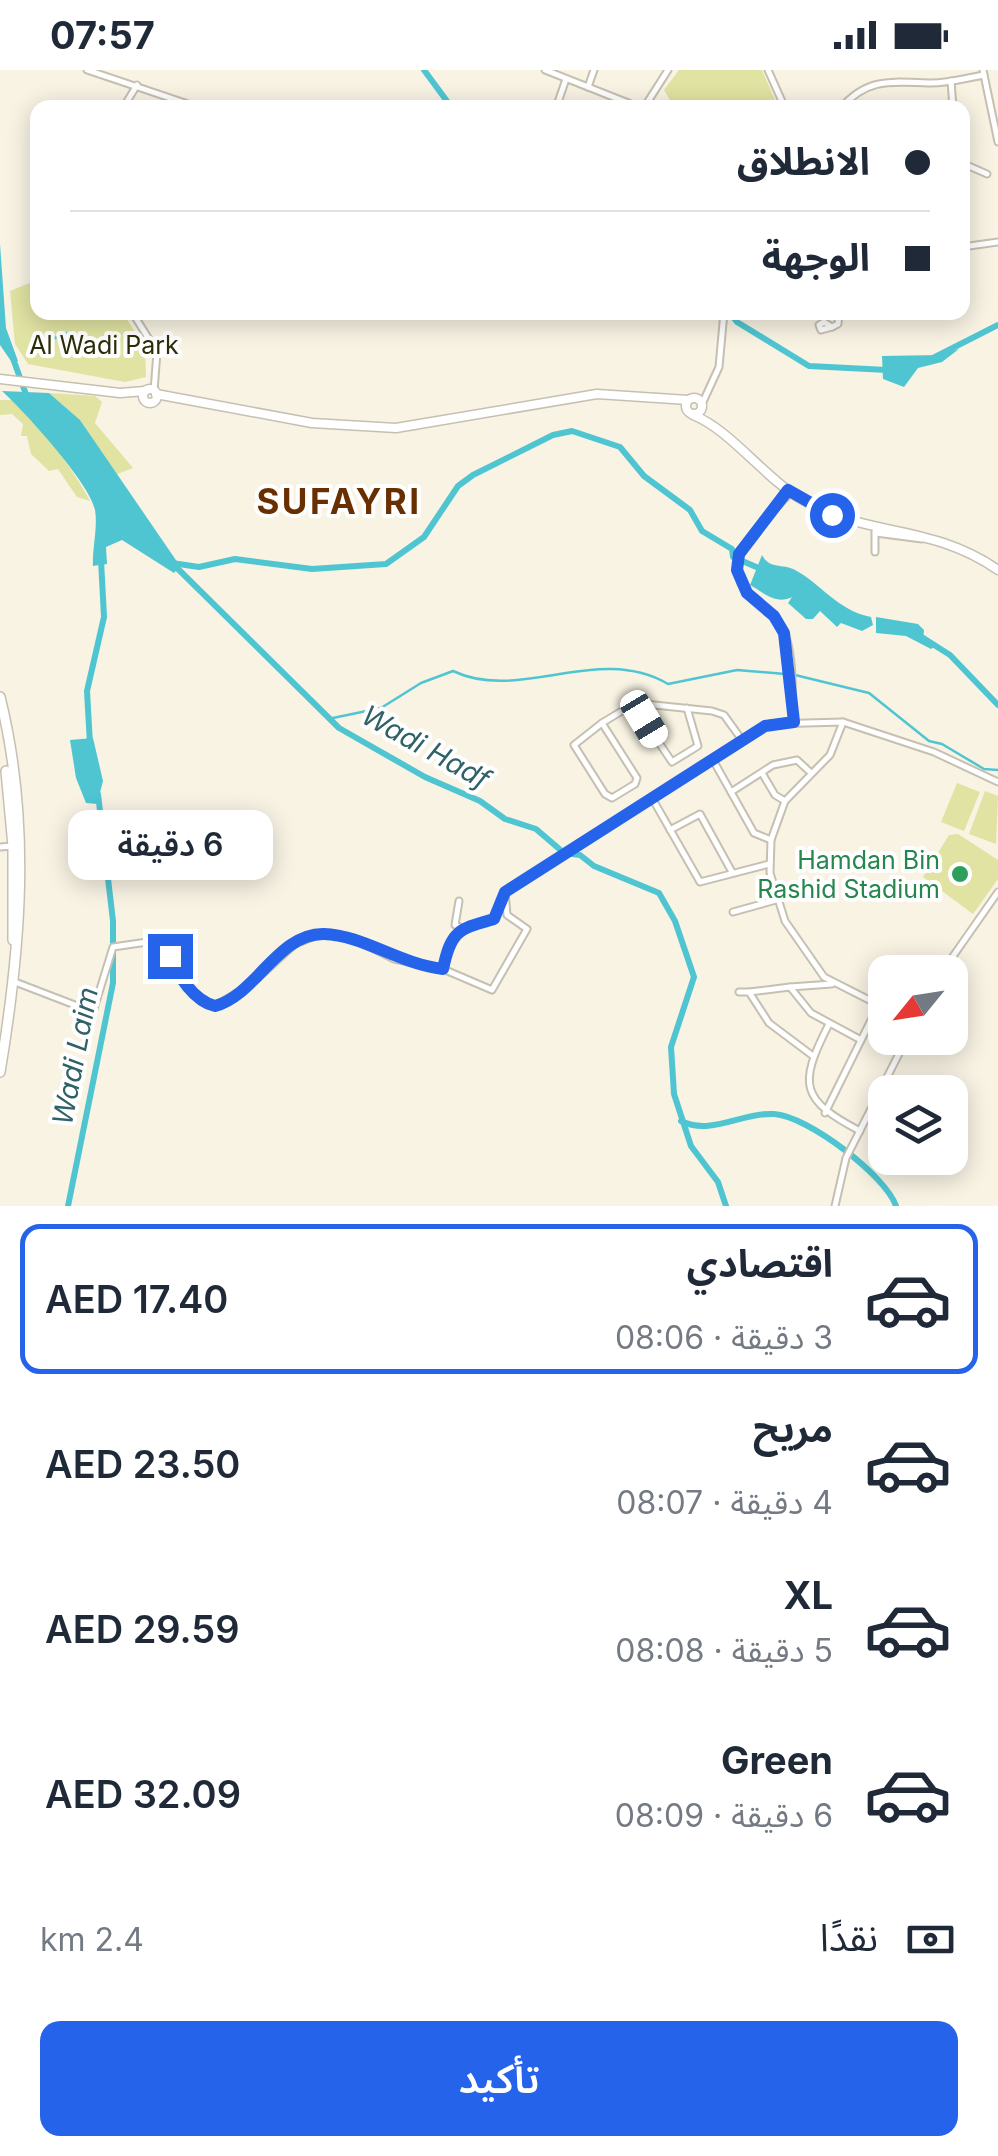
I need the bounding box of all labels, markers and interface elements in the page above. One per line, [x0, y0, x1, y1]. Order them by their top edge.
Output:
text: 07:57 [50, 12, 155, 58]
text: الانطلاق [737, 138, 870, 184]
text: الوجهة [762, 234, 870, 280]
park label: Al Wadi Park [29, 330, 179, 360]
district label: SUFAYRI [256, 480, 422, 522]
route start [810, 493, 855, 538]
car [616, 686, 672, 752]
water label: Wadi Hadf [356, 698, 498, 797]
callout: 6 دقيقة [68, 811, 272, 881]
text: 6 دقيقة [117, 825, 224, 864]
place label: Hamdan Bin Rashid Stadium [757, 845, 940, 904]
marker: Hamdan Bin Rashid Stadium [949, 863, 971, 885]
route end [148, 934, 193, 979]
north arrow [868, 955, 968, 1055]
map controls [868, 955, 968, 1175]
water label: Wadi Laim [45, 984, 105, 1128]
button: layers [868, 1075, 968, 1175]
text: اقتصادي [687, 1240, 833, 1286]
icon: car [863, 1254, 953, 1344]
text: AED 17.40 [45, 1276, 228, 1322]
text: 3 دقيقة · 08:06 [615, 1318, 833, 1357]
text: مريح [753, 1405, 833, 1451]
icon: car [863, 1419, 953, 1509]
text: AED 23.50 [45, 1441, 240, 1487]
text: 4 دقيقة · 08:07 [616, 1483, 833, 1522]
text: XL [783, 1572, 833, 1618]
icon: car [863, 1584, 953, 1674]
text: AED 29.59 [45, 1606, 240, 1652]
text: 5 دقيقة · 08:08 [615, 1631, 833, 1670]
text: Green [721, 1737, 833, 1783]
icon: car [863, 1749, 953, 1839]
text: AED 32.09 [45, 1771, 241, 1817]
text: 6 دقيقة · 08:09 [615, 1796, 833, 1835]
icon: cash [903, 1912, 958, 1967]
text: نقدًا [820, 1914, 878, 1960]
text: 2.4 km [40, 1920, 144, 1959]
button: تأكيد [40, 2021, 958, 2136]

